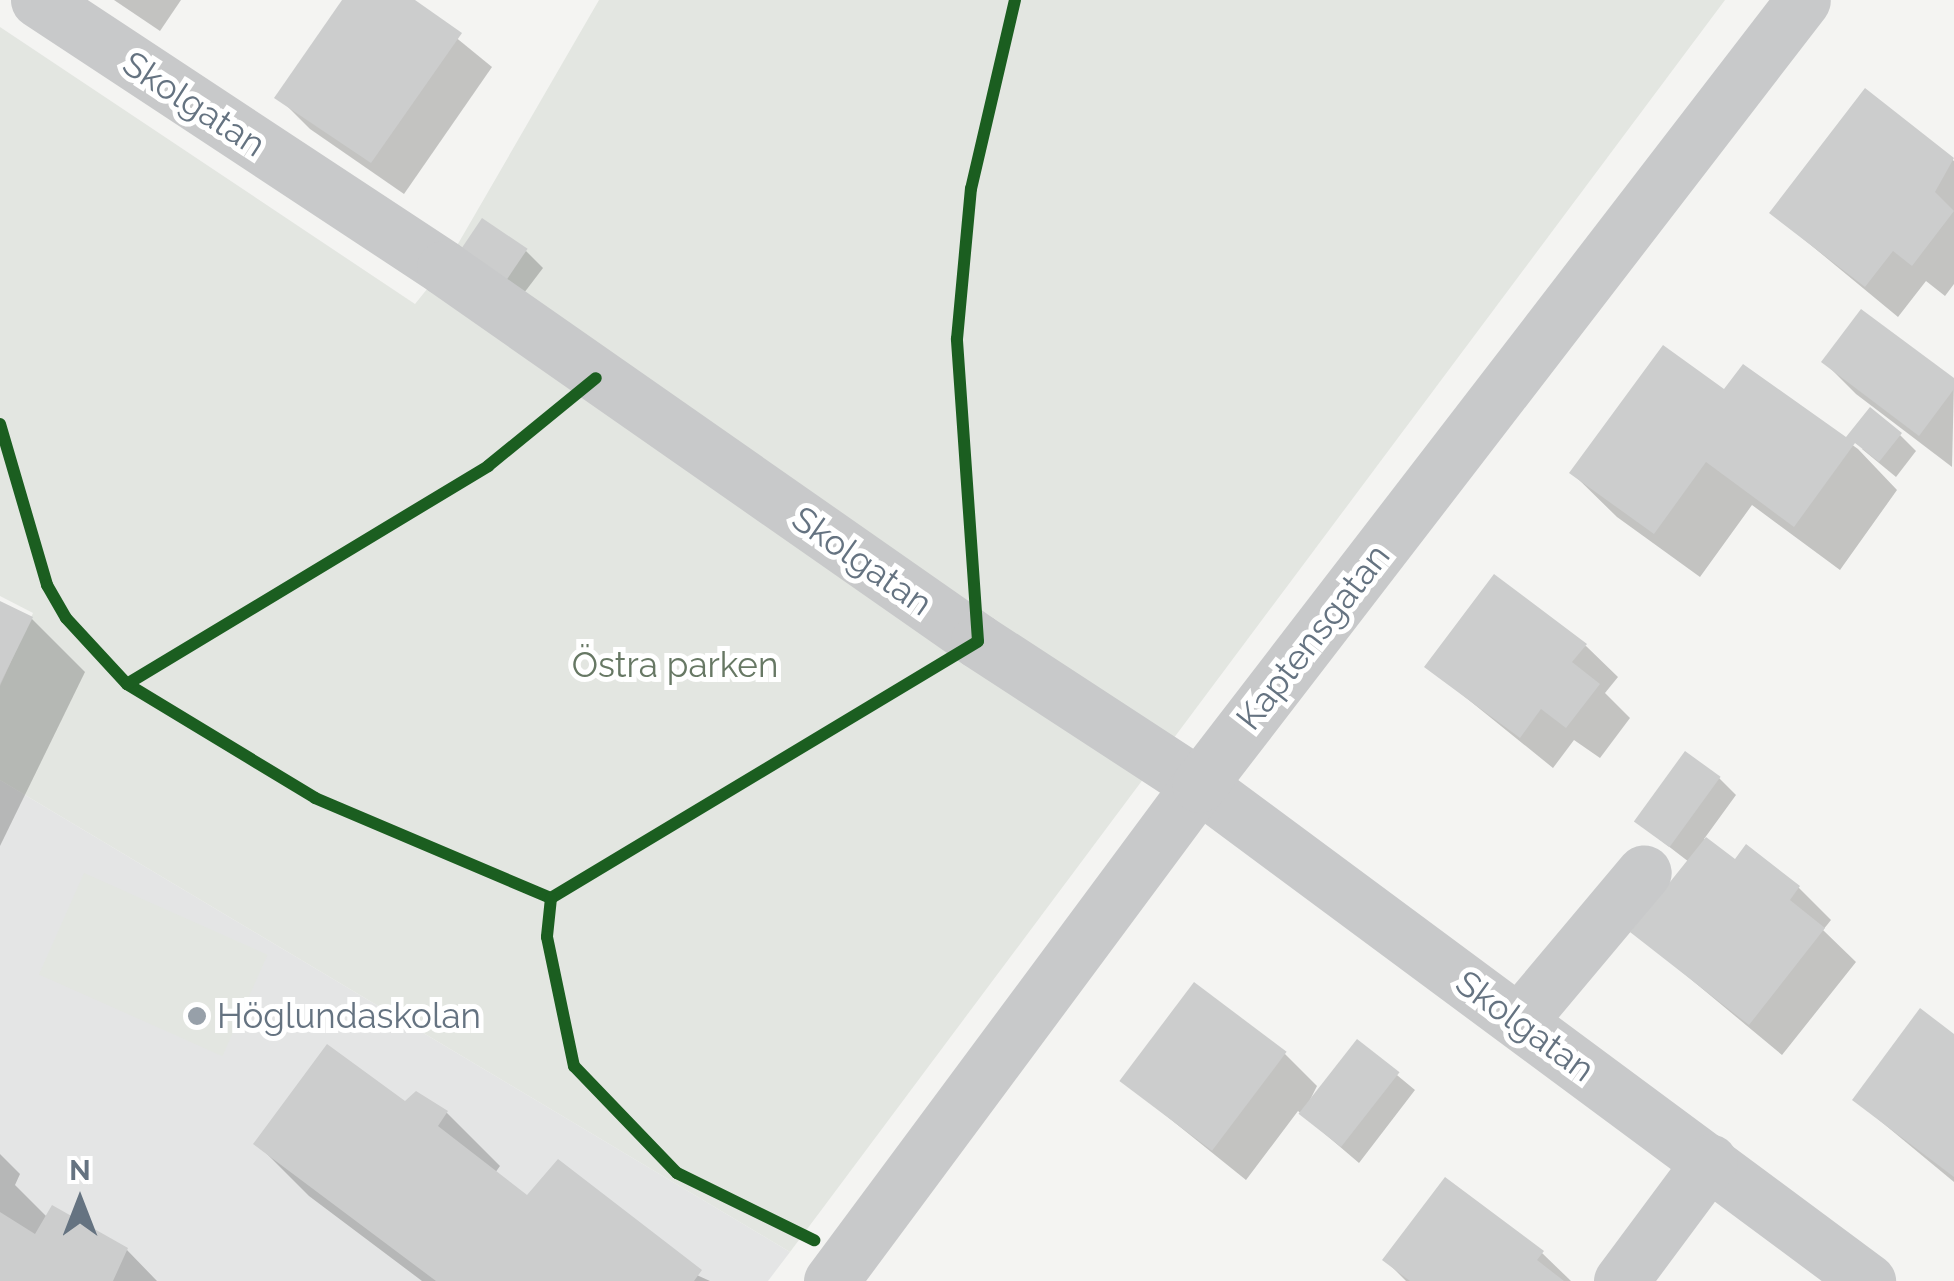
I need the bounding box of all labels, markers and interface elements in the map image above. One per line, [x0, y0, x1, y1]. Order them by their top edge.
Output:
street label: Skolgatan [115, 43, 273, 165]
street label: Skolgatan [784, 498, 940, 624]
street label: Kaptensgatan [1228, 536, 1398, 738]
park label: Östra parken [572, 644, 778, 686]
street label: Skolgatan [1448, 962, 1602, 1090]
place label: Höglundaskolan [217, 995, 481, 1037]
marker: Höglundaskolan [186, 1005, 208, 1027]
north arrow [30, 1151, 130, 1251]
text: N [69, 1154, 91, 1187]

